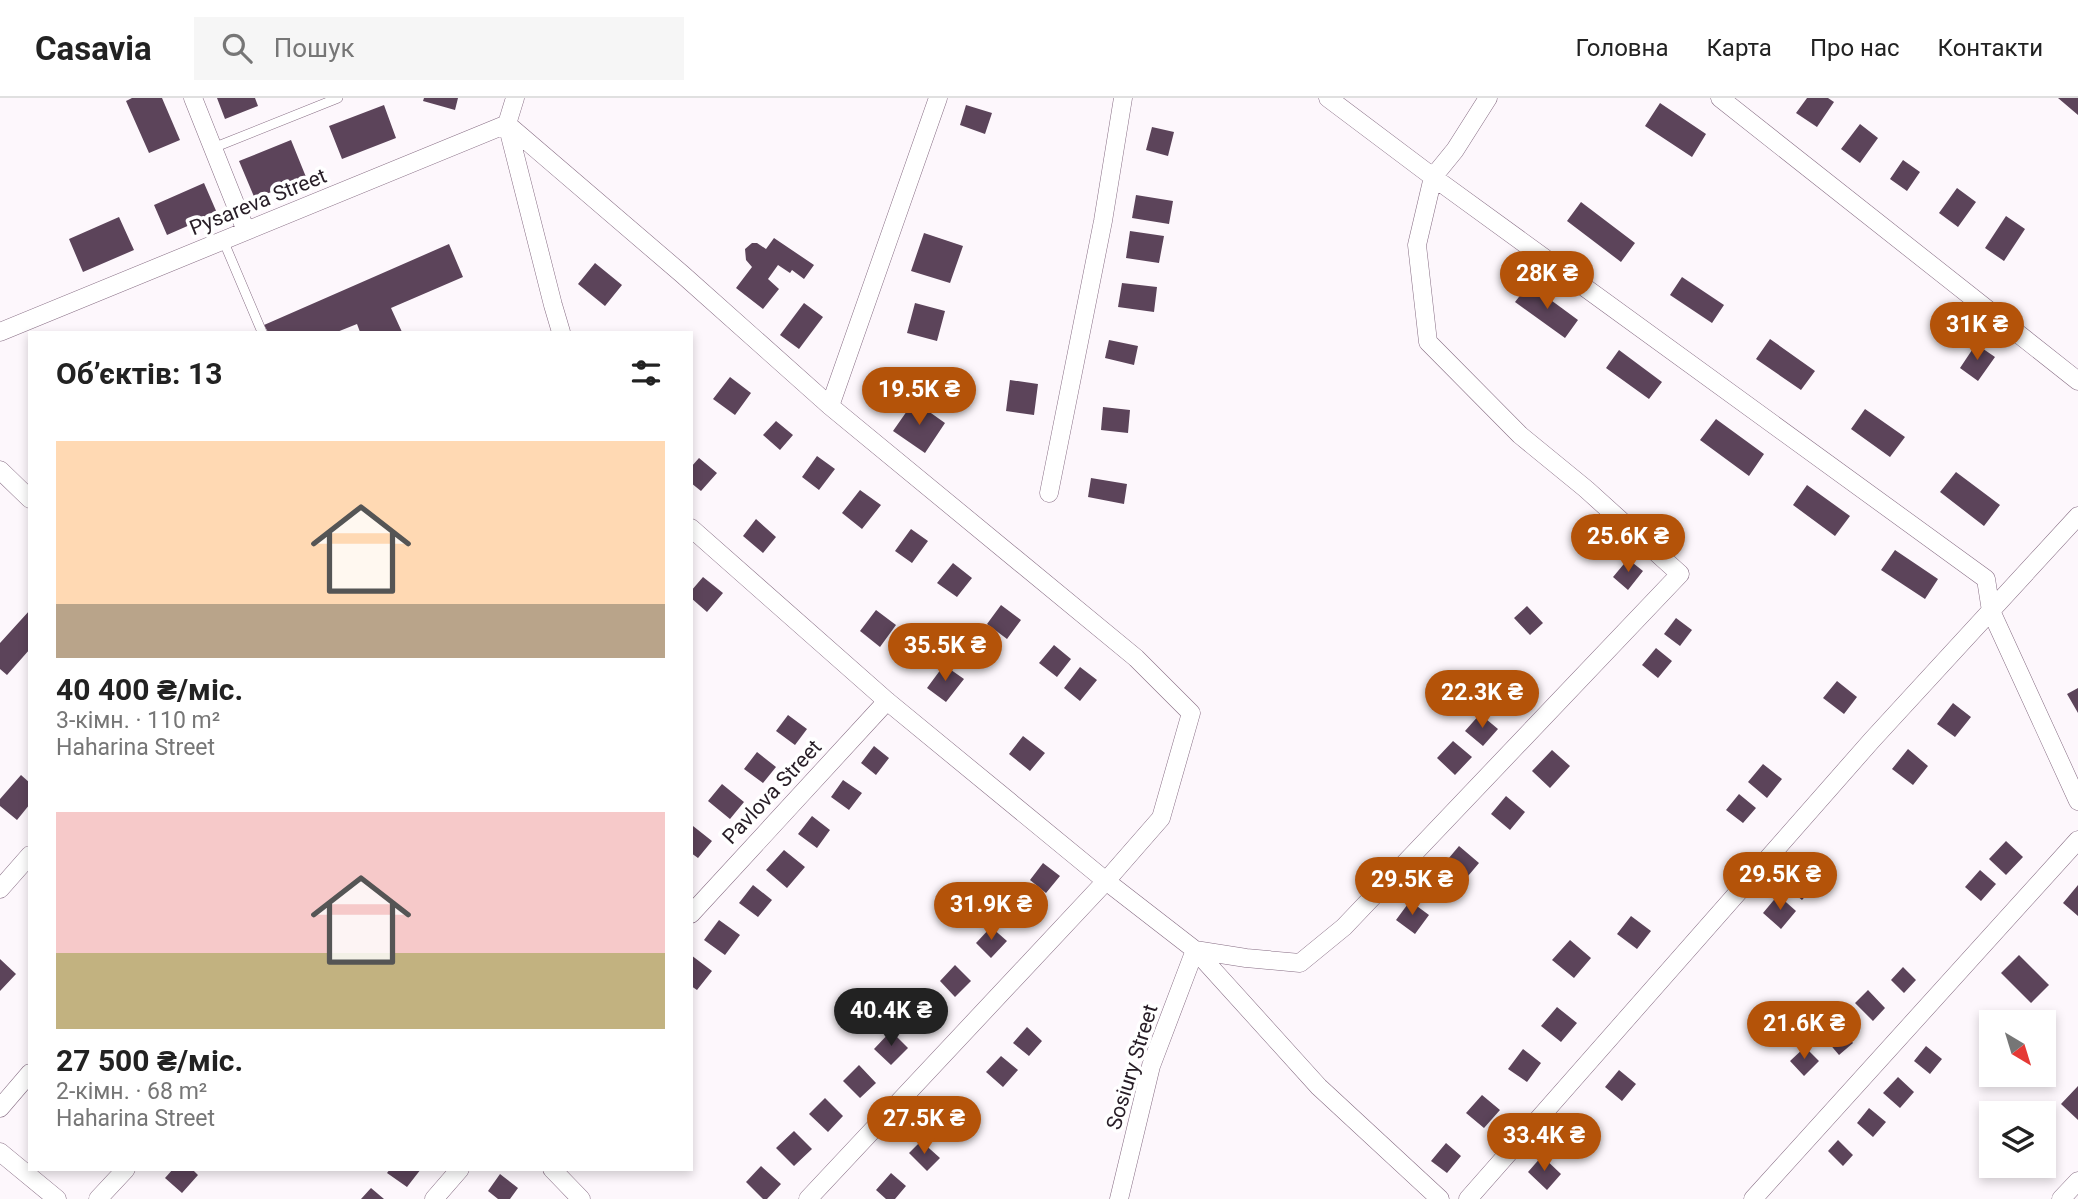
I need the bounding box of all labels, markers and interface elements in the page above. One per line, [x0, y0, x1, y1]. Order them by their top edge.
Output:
search box [194, 17, 684, 80]
text: Casavia [35, 29, 152, 68]
icon: search [218, 29, 256, 67]
text: Пошук [274, 33, 355, 63]
text: Головна [1576, 34, 1668, 62]
text: Карта [1706, 34, 1772, 62]
text: Про нас [1810, 34, 1900, 62]
text: Контакти [1938, 34, 2043, 62]
street label: Pysareva Street [186, 164, 330, 240]
pin: 28K ₴ [1498, 252, 1596, 311]
text: 28K ₴ [1516, 260, 1578, 287]
pin: 31K ₴ [1928, 302, 2026, 362]
text: 31K ₴ [1946, 311, 2008, 338]
icon: filters [627, 354, 665, 392]
text: Об’єктів: 13 [56, 356, 222, 391]
pin: 19.5K ₴ [854, 368, 984, 427]
text: 19.5K ₴ [878, 376, 960, 403]
icon: home [298, 486, 424, 612]
pin: 25.6K ₴ [1563, 514, 1693, 574]
text: 25.6K ₴ [1587, 523, 1669, 550]
pin: 35.5K ₴ [880, 624, 1010, 683]
text: 35.5K ₴ [904, 632, 986, 659]
pin: 22.3K ₴ [1417, 670, 1547, 730]
text: 40 400 ₴/міс. [56, 672, 243, 707]
text: 22.3K ₴ [1441, 679, 1523, 706]
text: 3-кімн. · 110 m² [56, 707, 220, 734]
text: Haharina Street [56, 734, 215, 761]
street label: Pavlova Street [718, 735, 826, 849]
pin: 29.5K ₴ [1715, 852, 1845, 912]
icon: home [298, 857, 424, 983]
pin: 29.5K ₴ [1347, 858, 1477, 917]
text: 29.5K ₴ [1739, 861, 1821, 888]
text: 29.5K ₴ [1371, 866, 1453, 893]
pin: 31.9K ₴ [926, 882, 1056, 942]
text: 31.9K ₴ [950, 891, 1032, 918]
pin: 40.4K ₴ [826, 988, 956, 1048]
text: 40.4K ₴ [850, 997, 932, 1024]
street label: Sosiury Street [1102, 1001, 1162, 1133]
pin: 21.6K ₴ [1739, 1002, 1869, 1061]
text: 21.6K ₴ [1763, 1010, 1845, 1037]
north arrow [1979, 1010, 2056, 1087]
map controls [1979, 1010, 2056, 1178]
text: 27 500 ₴/міс. [56, 1043, 243, 1078]
text: 2-кімн. · 68 m² [56, 1078, 207, 1105]
pin: 27.5K ₴ [859, 1096, 989, 1156]
button: layers [1979, 1101, 2056, 1178]
text: Haharina Street [56, 1105, 215, 1132]
text: 27.5K ₴ [883, 1105, 965, 1132]
pin: 33.4K ₴ [1479, 1114, 1609, 1173]
text: 33.4K ₴ [1503, 1122, 1585, 1149]

